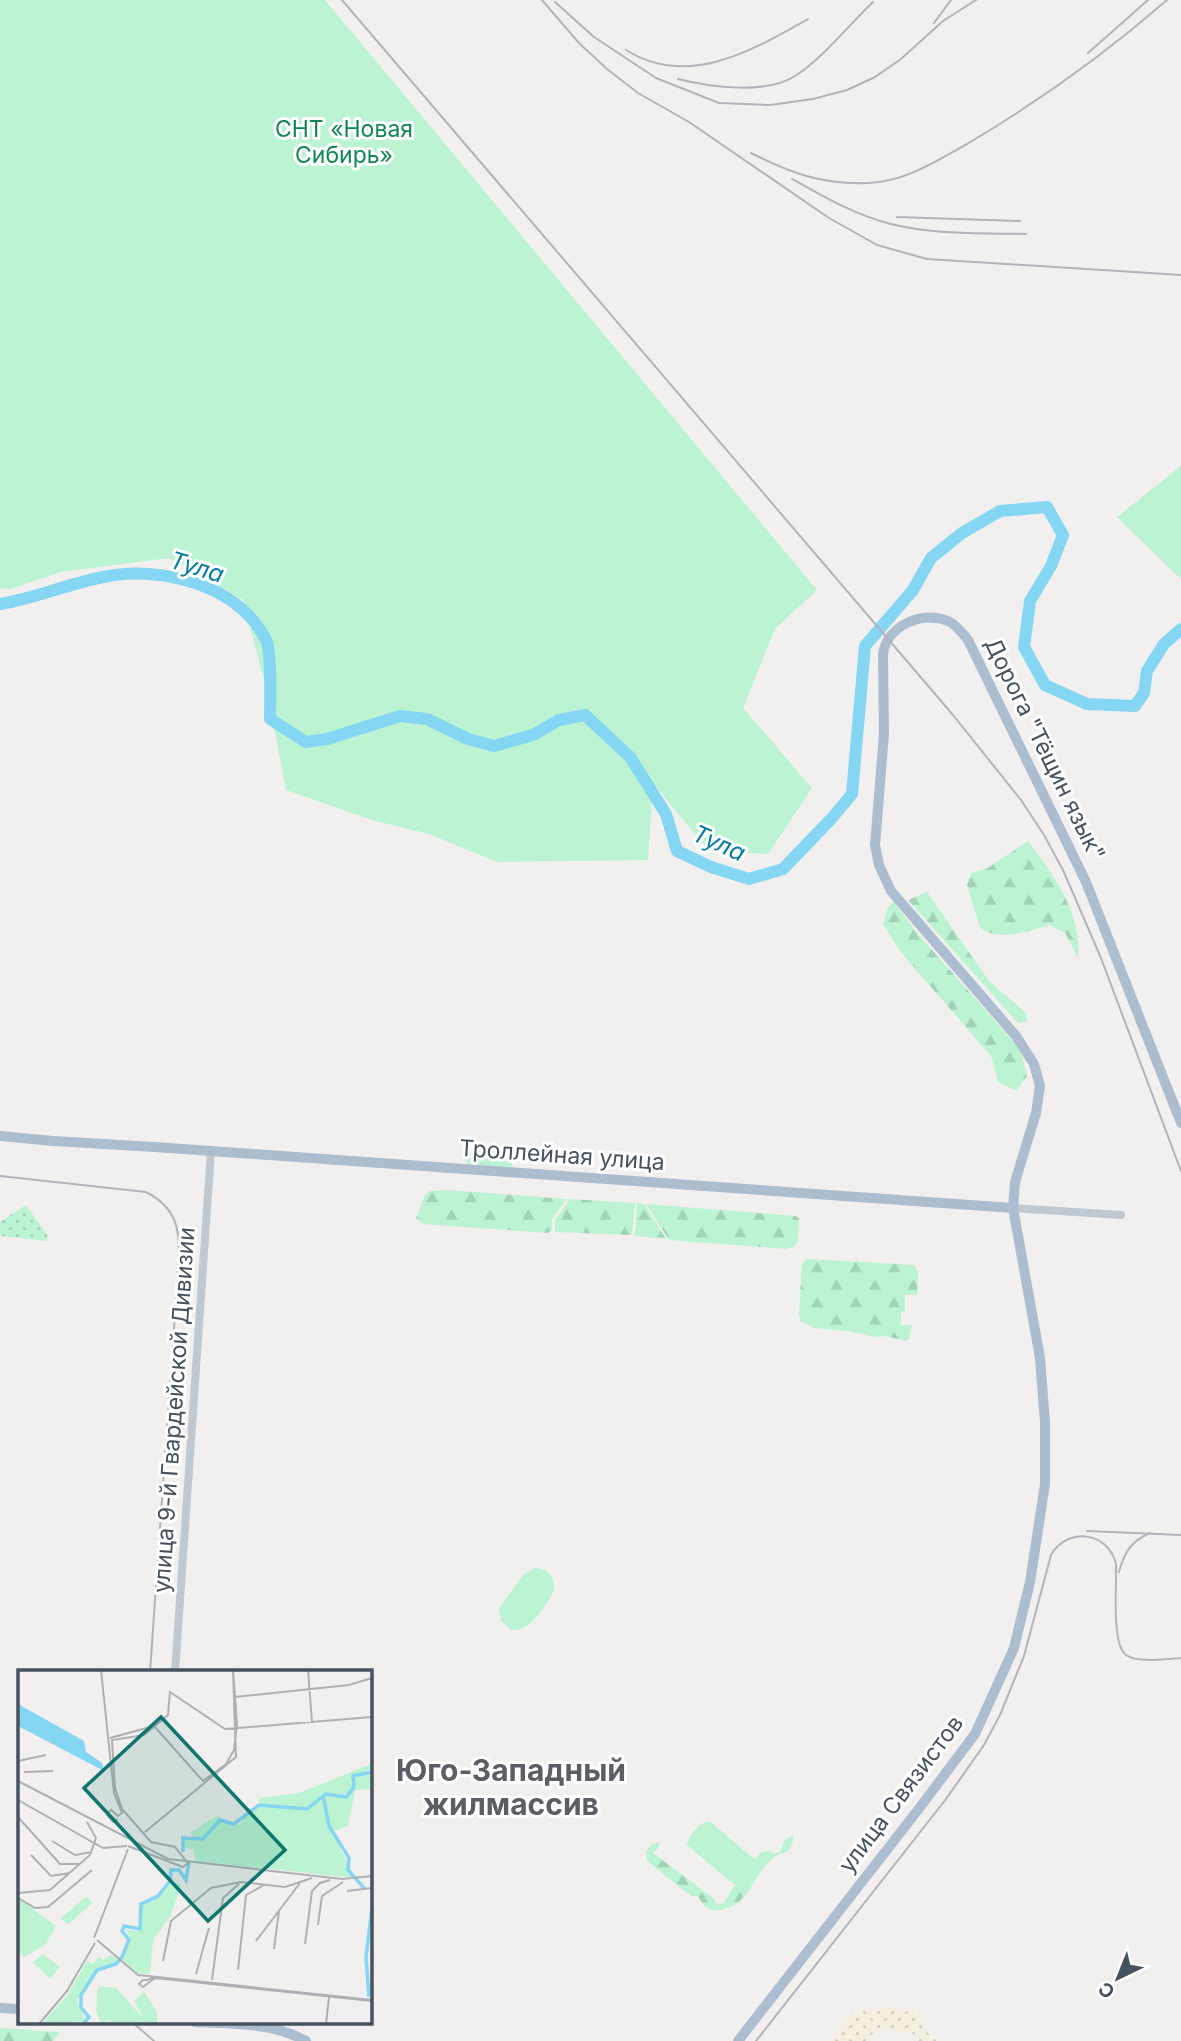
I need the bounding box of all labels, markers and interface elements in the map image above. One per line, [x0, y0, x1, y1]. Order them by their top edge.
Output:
park label: СНТ «Новая Сибирь» [275, 115, 413, 169]
water label: Тула [166, 545, 228, 589]
street label: Дорога "Тёщин язык" [979, 633, 1111, 865]
water label: Тула [688, 819, 750, 867]
street label: Троллейная улица [458, 1134, 666, 1176]
street label: улица 9-й Гвардейской Дивизии [147, 1226, 201, 1594]
inset map [18, 1670, 371, 2024]
street label: улица Связистов [833, 1710, 969, 1878]
district label: Юго-Западный жилмассив [396, 1752, 626, 1822]
north arrow [1083, 1943, 1153, 2013]
text: С [1094, 1977, 1120, 2003]

